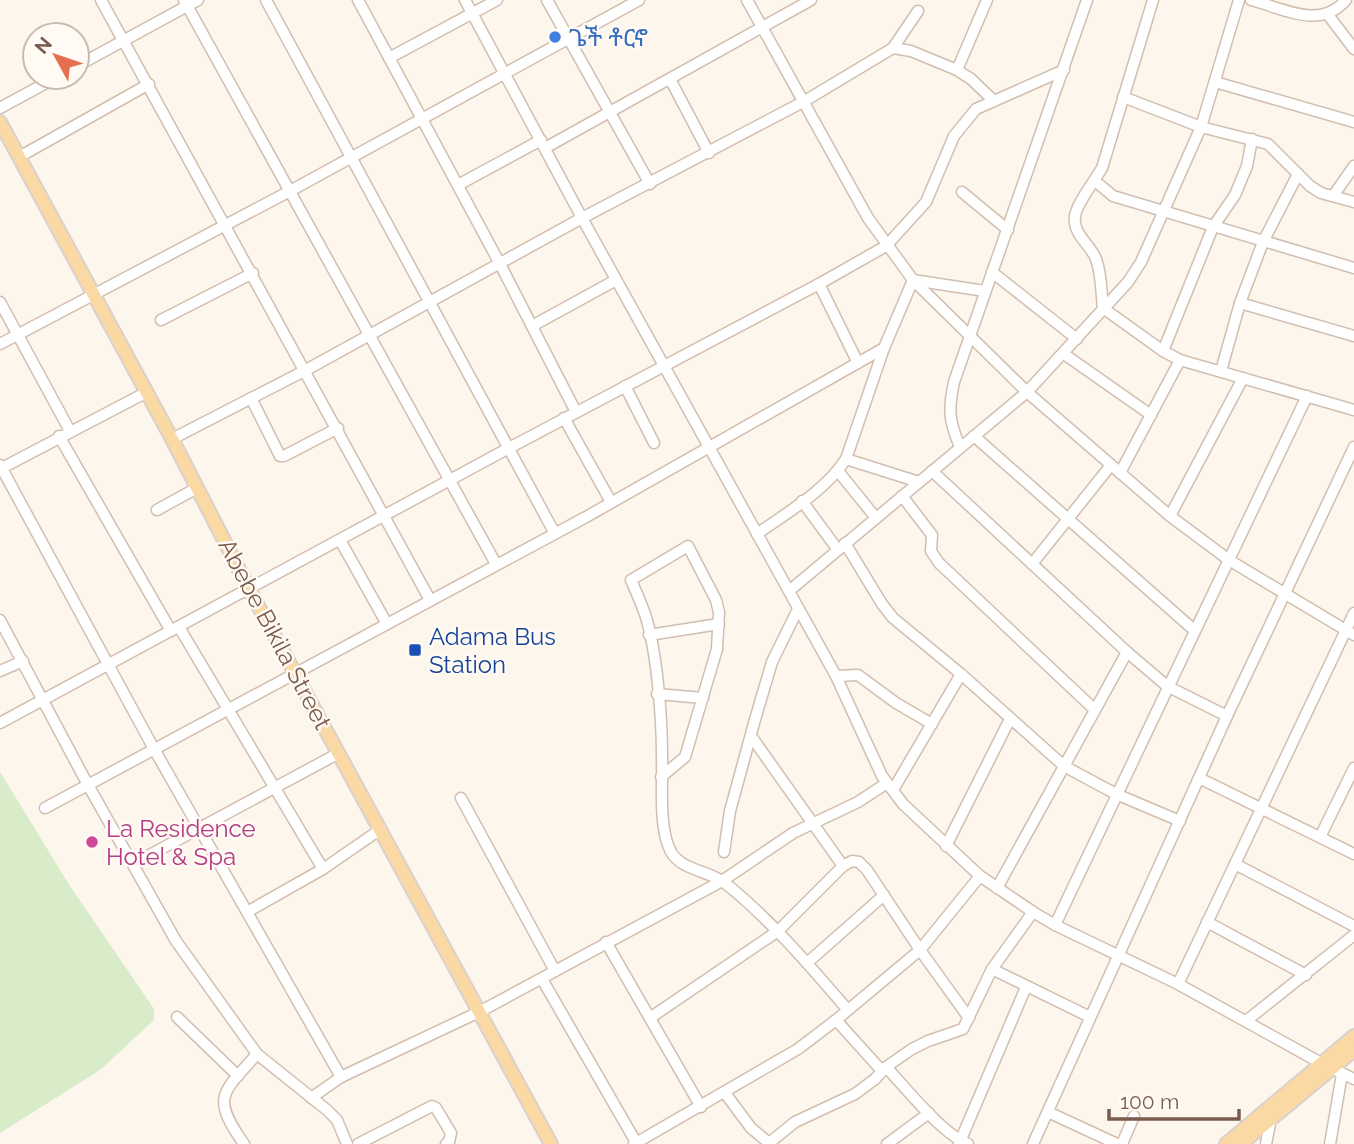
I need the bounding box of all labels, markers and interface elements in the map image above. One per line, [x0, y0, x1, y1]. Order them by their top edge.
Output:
north arrow [21, 21, 91, 91]
place label: ጌች ቶርኖ [569, 23, 648, 52]
marker: ጌች ቶርኖ [547, 29, 563, 45]
text: N [30, 32, 56, 58]
street label: Abebe Bikila Street [213, 534, 337, 734]
place label: Adama Bus Station [429, 622, 556, 679]
marker: Adama Bus Station [407, 642, 423, 658]
place label: La Residence Hotel & Spa [106, 814, 256, 871]
marker: La Residence Hotel & Spa [84, 834, 100, 850]
scale bar [1109, 1078, 1238, 1122]
text: 100 m [1120, 1089, 1179, 1114]

